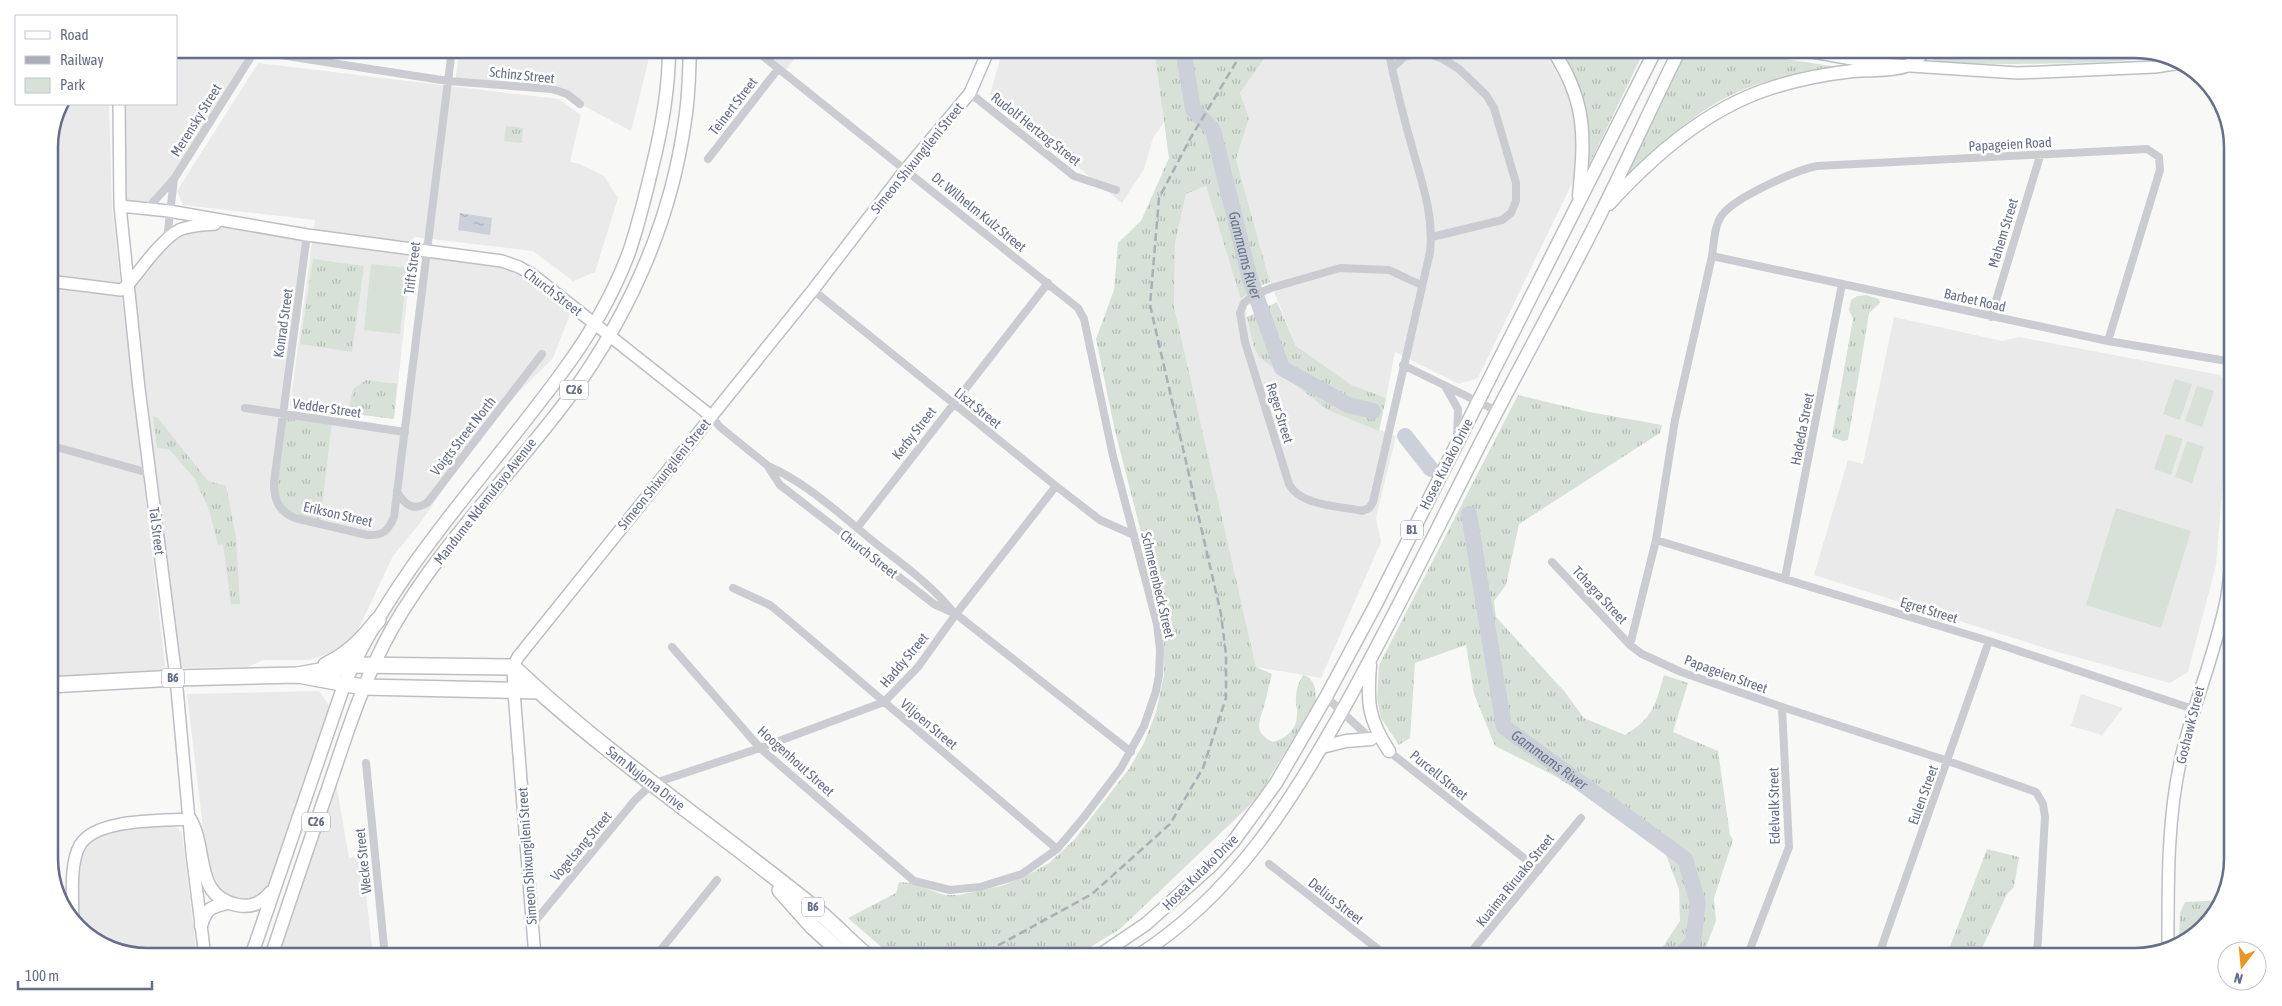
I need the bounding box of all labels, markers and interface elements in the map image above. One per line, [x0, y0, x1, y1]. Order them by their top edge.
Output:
legend [15, 15, 178, 105]
text: Road [60, 26, 89, 43]
text: Railway [60, 51, 104, 68]
street label: Schinz Street [489, 64, 555, 86]
street label: Teinert Street [706, 74, 760, 138]
text: Park [60, 76, 85, 93]
street label: Merensky Street [167, 81, 225, 159]
street label: Rudolf Hertzog Street [988, 89, 1084, 169]
street label: Simeon Shixungileni Street [867, 99, 967, 217]
street label: Papageien Road [1968, 134, 2052, 154]
street label: Dr. Wilhelm Kulz Street [929, 169, 1029, 255]
street label: Mahem Street [1985, 196, 2021, 270]
water label: Gammams River [1226, 210, 1266, 302]
street label: Trift Street [401, 241, 423, 295]
street label: Church Street [521, 265, 585, 319]
street label: Barbet Road [1943, 285, 2007, 315]
street label: Konrad Street [270, 287, 296, 359]
road number: C26 [560, 380, 588, 400]
street label: Reger Street [1263, 381, 1297, 445]
street label: Liszt Street [951, 384, 1005, 432]
street label: Hadeda Street [1787, 391, 1817, 467]
street label: Voigts Street North [427, 393, 499, 479]
street label: Vedder Street [292, 395, 362, 421]
street label: Kerby Street [889, 404, 939, 462]
street label: Simeon Shixungileni Street [614, 415, 714, 533]
street label: Hosea Kutako Drive [1416, 416, 1476, 512]
street label: Mandume Ndemufayo Avenue [431, 435, 539, 567]
street label: Erikson Street [302, 498, 374, 530]
street label: Tal Street [146, 506, 168, 556]
road number: B1 [1401, 520, 1423, 540]
street label: Church Street [837, 527, 901, 581]
street label: Schmerenbeck Street [1138, 530, 1178, 640]
street label: Tchagra Street [1569, 563, 1631, 627]
street label: Egret Street [1898, 594, 1960, 626]
street label: Haddy Street [877, 629, 931, 691]
street label: Papageien Street [1682, 652, 1770, 696]
road number: B6 [162, 668, 184, 688]
street label: Goshawk Street [2173, 685, 2207, 765]
street label: Viljoen Street [897, 696, 961, 752]
street label: Hoogenhout Street [755, 723, 837, 799]
water label: Gammams River [1508, 726, 1591, 793]
street label: Sam Nujoma Drive [603, 743, 688, 814]
street label: Purcell Street [1407, 747, 1471, 803]
street label: Eulen Street [1905, 763, 1941, 827]
street label: Edelvalk Street [1765, 767, 1783, 845]
street label: Simeon Shixungileni Street [514, 787, 540, 925]
street label: Vogelsang Street [547, 808, 615, 884]
road number: C26 [302, 812, 330, 832]
street label: Wecke Street [352, 827, 374, 895]
street label: Kuaima Riruako Street [1473, 830, 1557, 930]
street label: Hosea Kutako Drive [1159, 831, 1241, 913]
street label: Delius Street [1305, 875, 1367, 927]
road number: B6 [802, 898, 824, 916]
north arrow [2217, 941, 2267, 991]
scale bar [18, 958, 151, 990]
text: 100 m [25, 967, 59, 984]
text: N [2232, 970, 2245, 987]

